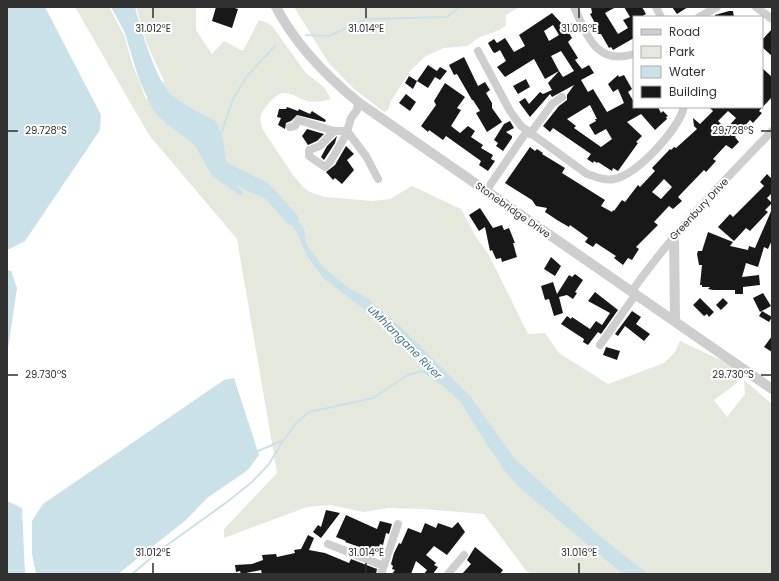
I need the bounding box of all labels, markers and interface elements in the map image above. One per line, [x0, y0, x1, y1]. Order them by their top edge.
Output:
legend [633, 16, 763, 108]
text: 31.012°E [135, 21, 171, 36]
text: 31.014°E [348, 21, 384, 36]
text: 31.016°E [561, 21, 597, 36]
text: Road [669, 23, 700, 40]
text: Park [669, 43, 696, 60]
text: Water [669, 63, 706, 80]
text: Building [669, 83, 717, 100]
text: 29.728°S [25, 123, 67, 138]
text: 29.728°S [712, 123, 754, 138]
street label: Greenbury Drive [666, 174, 732, 244]
street label: Stonebridge Drive [472, 178, 554, 242]
water label: uMhlangane River [364, 301, 446, 383]
text: 29.730°S [25, 367, 67, 382]
text: 29.730°S [712, 367, 754, 382]
text: 31.012°E [135, 545, 171, 560]
text: 31.014°E [348, 545, 384, 560]
text: 31.016°E [561, 545, 597, 560]

